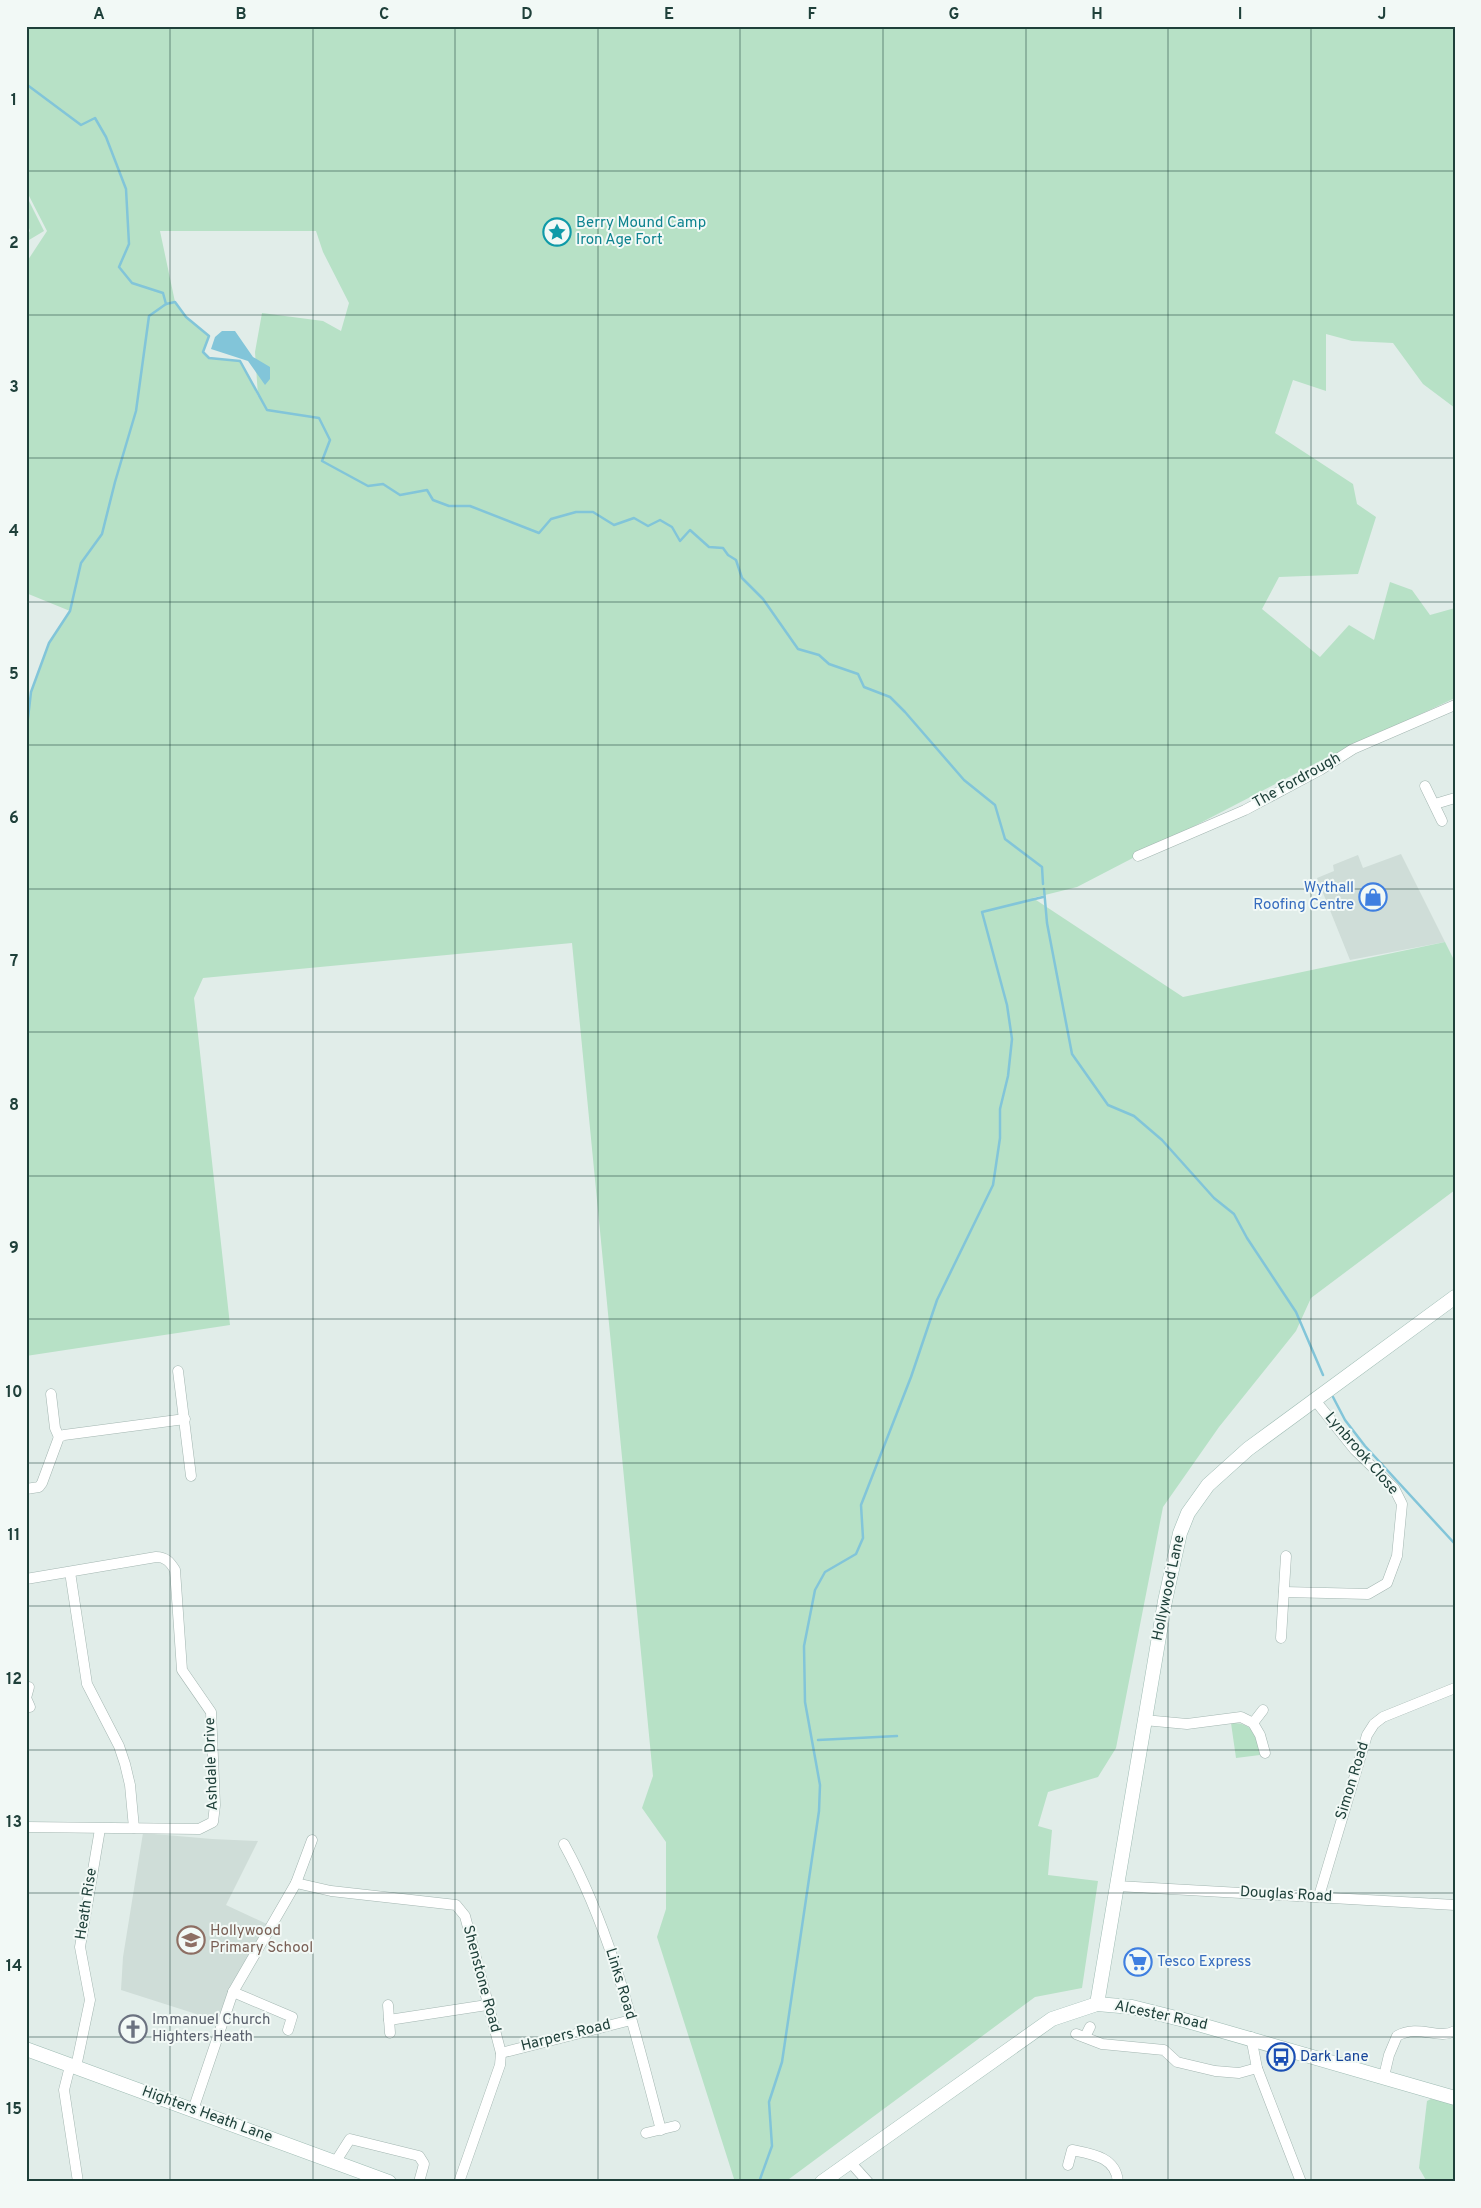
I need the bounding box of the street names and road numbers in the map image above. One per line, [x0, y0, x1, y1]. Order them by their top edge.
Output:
street label: The Fordrough [1250, 749, 1344, 813]
street label: Lynbrook Close [1320, 1409, 1402, 1499]
street label: Hollywood Lane [1149, 1533, 1189, 1643]
street label: Ashdale Drive [201, 1717, 223, 1811]
street label: Simon Road [1332, 1740, 1374, 1822]
street label: Heath Rise [72, 1867, 102, 1941]
street label: Douglas Road [1239, 1883, 1333, 1907]
street label: Shenstone Road [458, 1923, 504, 2035]
street label: Links Road [600, 1946, 640, 2022]
street label: Alcester Road [1113, 1997, 1209, 2035]
street label: Harpers Road [519, 2016, 613, 2056]
street label: Highters Heath Lane [139, 2083, 275, 2147]

